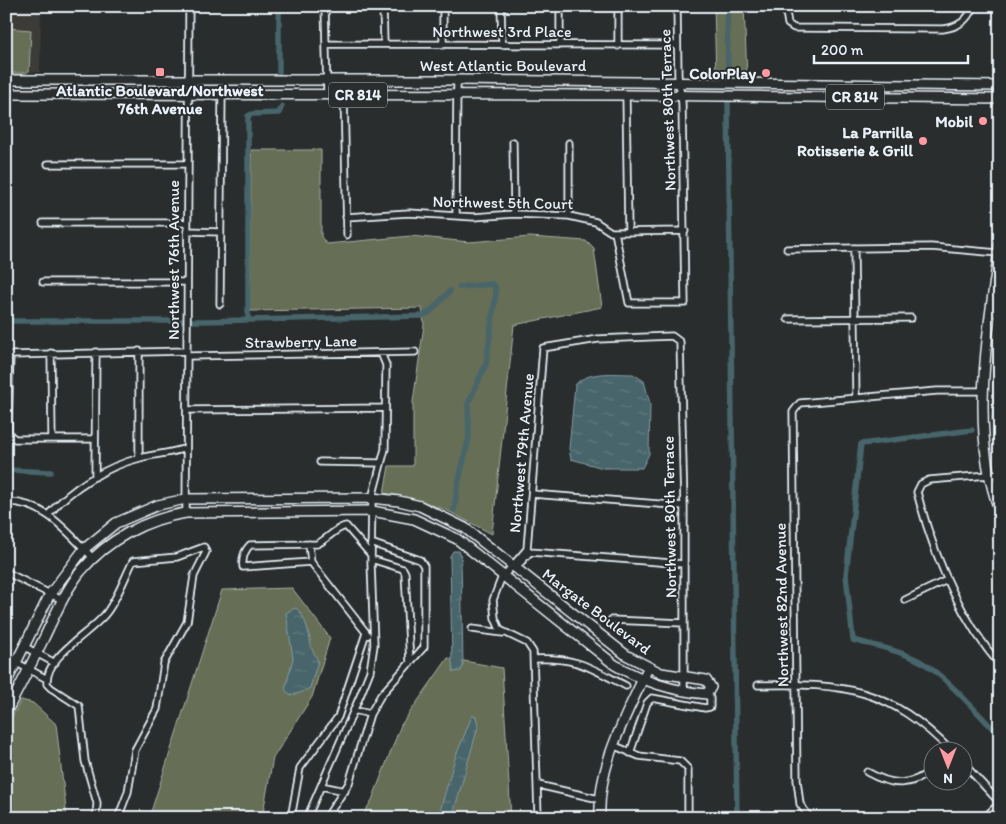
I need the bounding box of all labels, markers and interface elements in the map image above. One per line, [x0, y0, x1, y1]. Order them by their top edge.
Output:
street label: Northwest 3rd Place [432, 22, 572, 41]
street label: Northwest 80th Terrace [655, 28, 680, 191]
scale bar [814, 32, 967, 64]
text: 200 m [821, 41, 864, 59]
street label: West Atlantic Boulevard [420, 56, 587, 75]
place label: ColorPlay [689, 64, 756, 84]
marker: Atlantic Boulevard/Northwest 76th Avenue [154, 66, 166, 78]
marker: ColorPlay [760, 67, 772, 79]
place label: Atlantic Boulevard/Northwest 76th Avenue [55, 81, 264, 118]
road number: CR 814 [329, 82, 387, 108]
road number: CR 814 [826, 84, 884, 110]
place label: Mobil [935, 112, 973, 131]
marker: Mobil [977, 115, 989, 127]
place label: La Parrilla Rotisserie & Grill [797, 123, 914, 160]
marker: La Parrilla Rotisserie & Grill [917, 135, 929, 147]
street label: Northwest 76th Avenue [164, 180, 183, 340]
street label: Northwest 5th Court [432, 192, 574, 213]
street label: Strawberry Lane [245, 331, 357, 352]
street label: Northwest 79th Avenue [505, 372, 538, 534]
street label: Northwest 80th Terrace [659, 436, 680, 598]
street label: Northwest 82nd Avenue [771, 522, 792, 687]
street label: Margate Boulevard [539, 564, 655, 659]
north arrow [924, 742, 974, 792]
text: N [943, 770, 953, 787]

